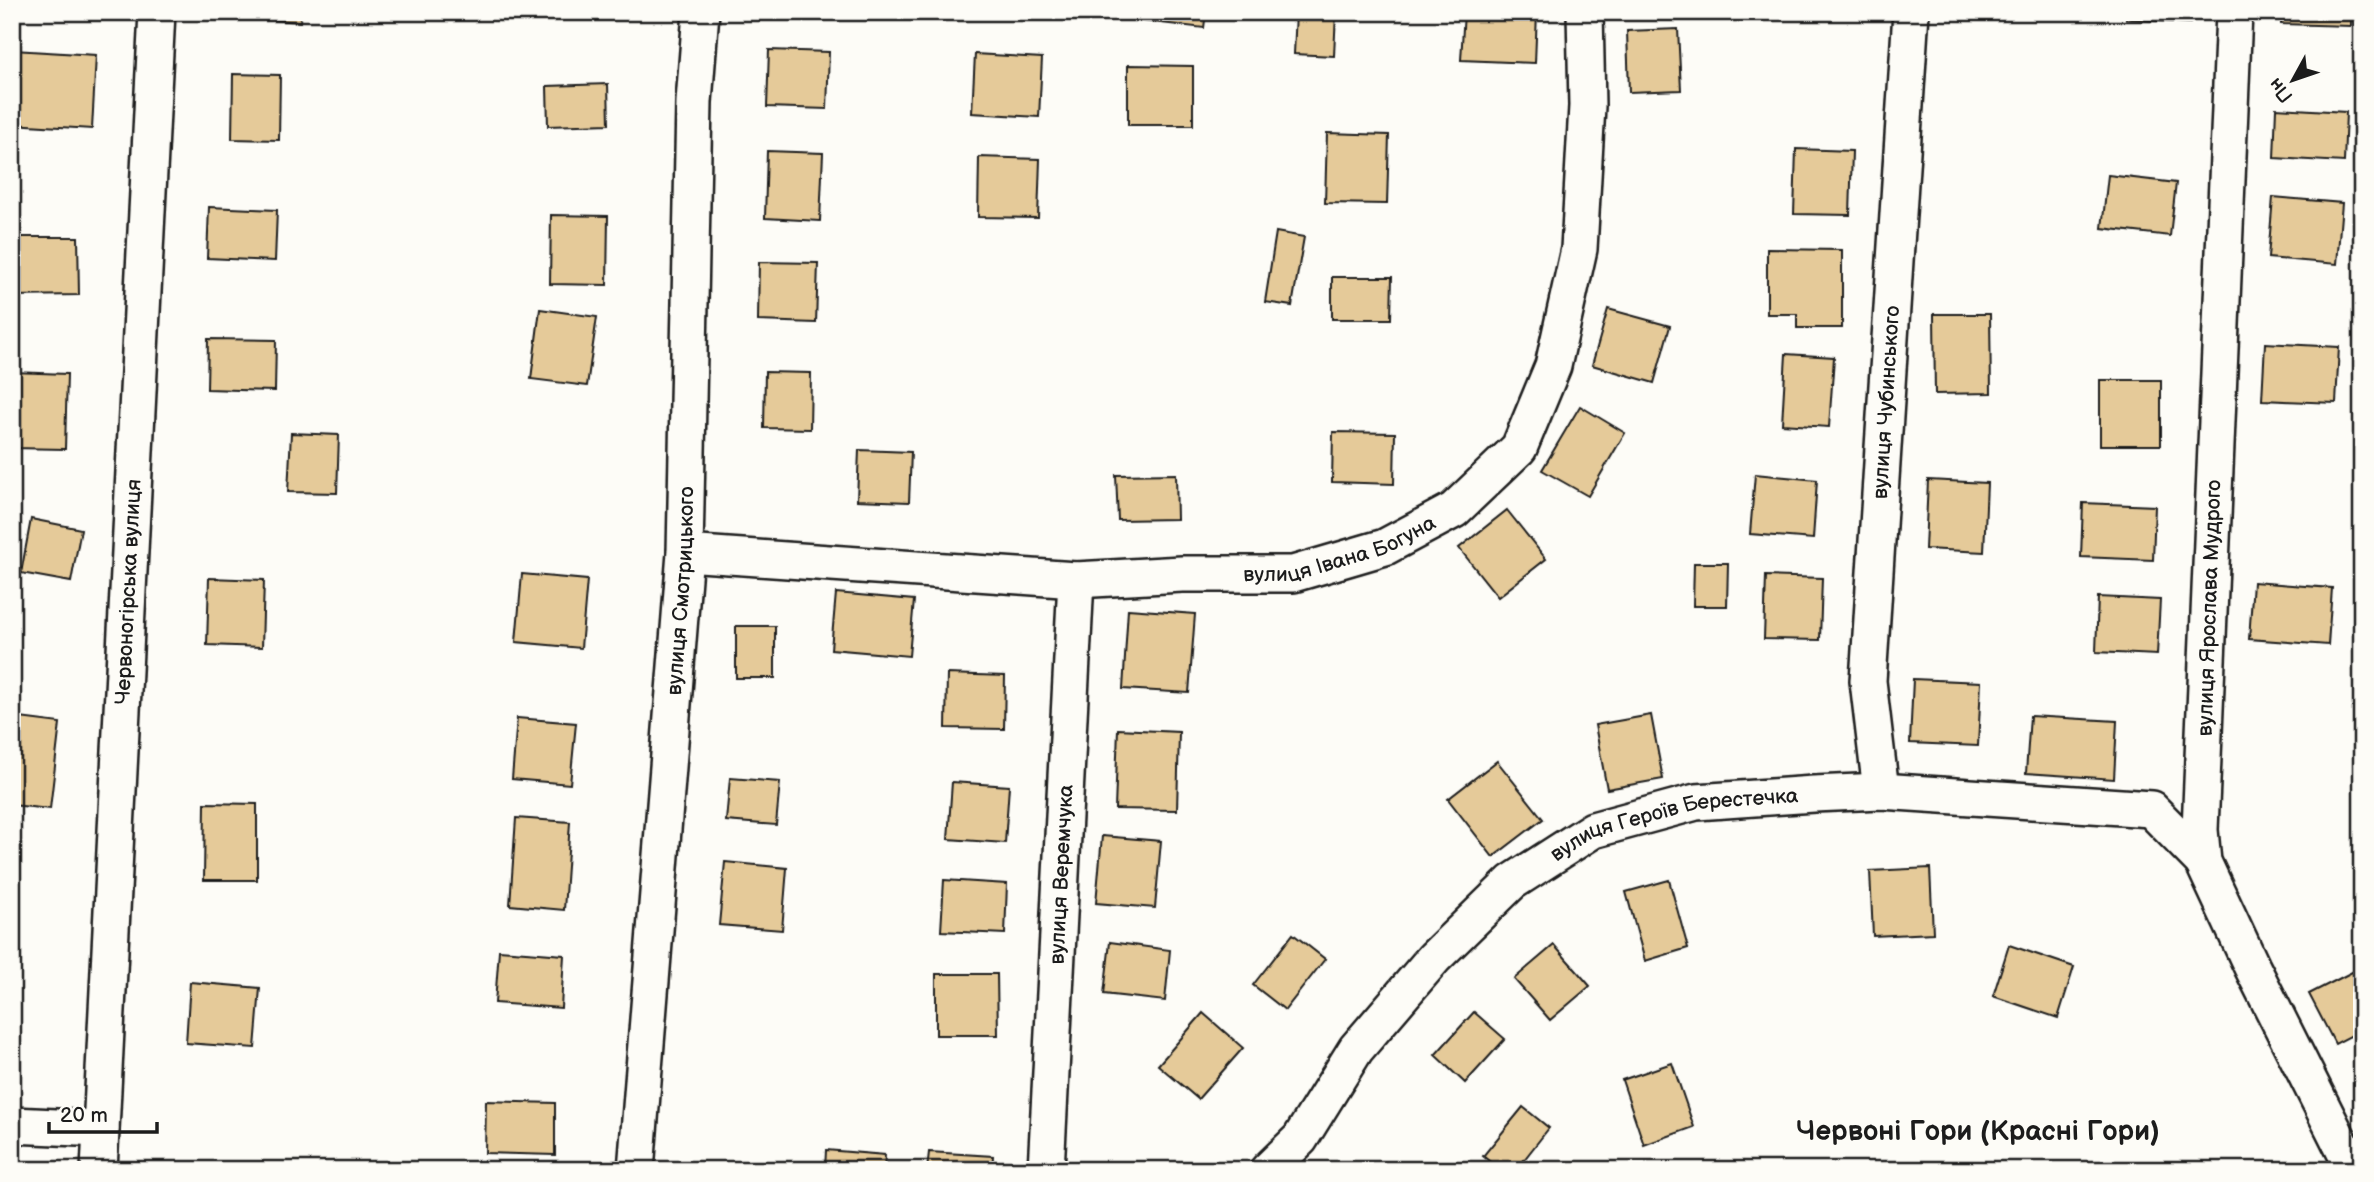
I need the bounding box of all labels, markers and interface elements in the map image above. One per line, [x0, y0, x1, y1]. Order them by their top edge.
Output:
north arrow [2258, 46, 2328, 116]
text: Пн [2264, 73, 2298, 107]
street label: вулиця Чубинського [1868, 305, 1905, 500]
street label: Червоногірська вулиця [110, 478, 147, 705]
street label: вулиця Ярослава Мудрого [2193, 479, 2226, 737]
street label: вулиця Смотрицького [662, 486, 699, 696]
street label: вулиця Івана Богуна [1243, 510, 1441, 588]
street label: вулиця Веремчука [1044, 783, 1079, 965]
street label: вулиця Героїв Берестечка [1546, 783, 1800, 867]
scale bar [49, 1091, 158, 1135]
text: 20 m [60, 1103, 108, 1128]
district label: Червоні Гори (Красні Гори) [1796, 1115, 2160, 1148]

